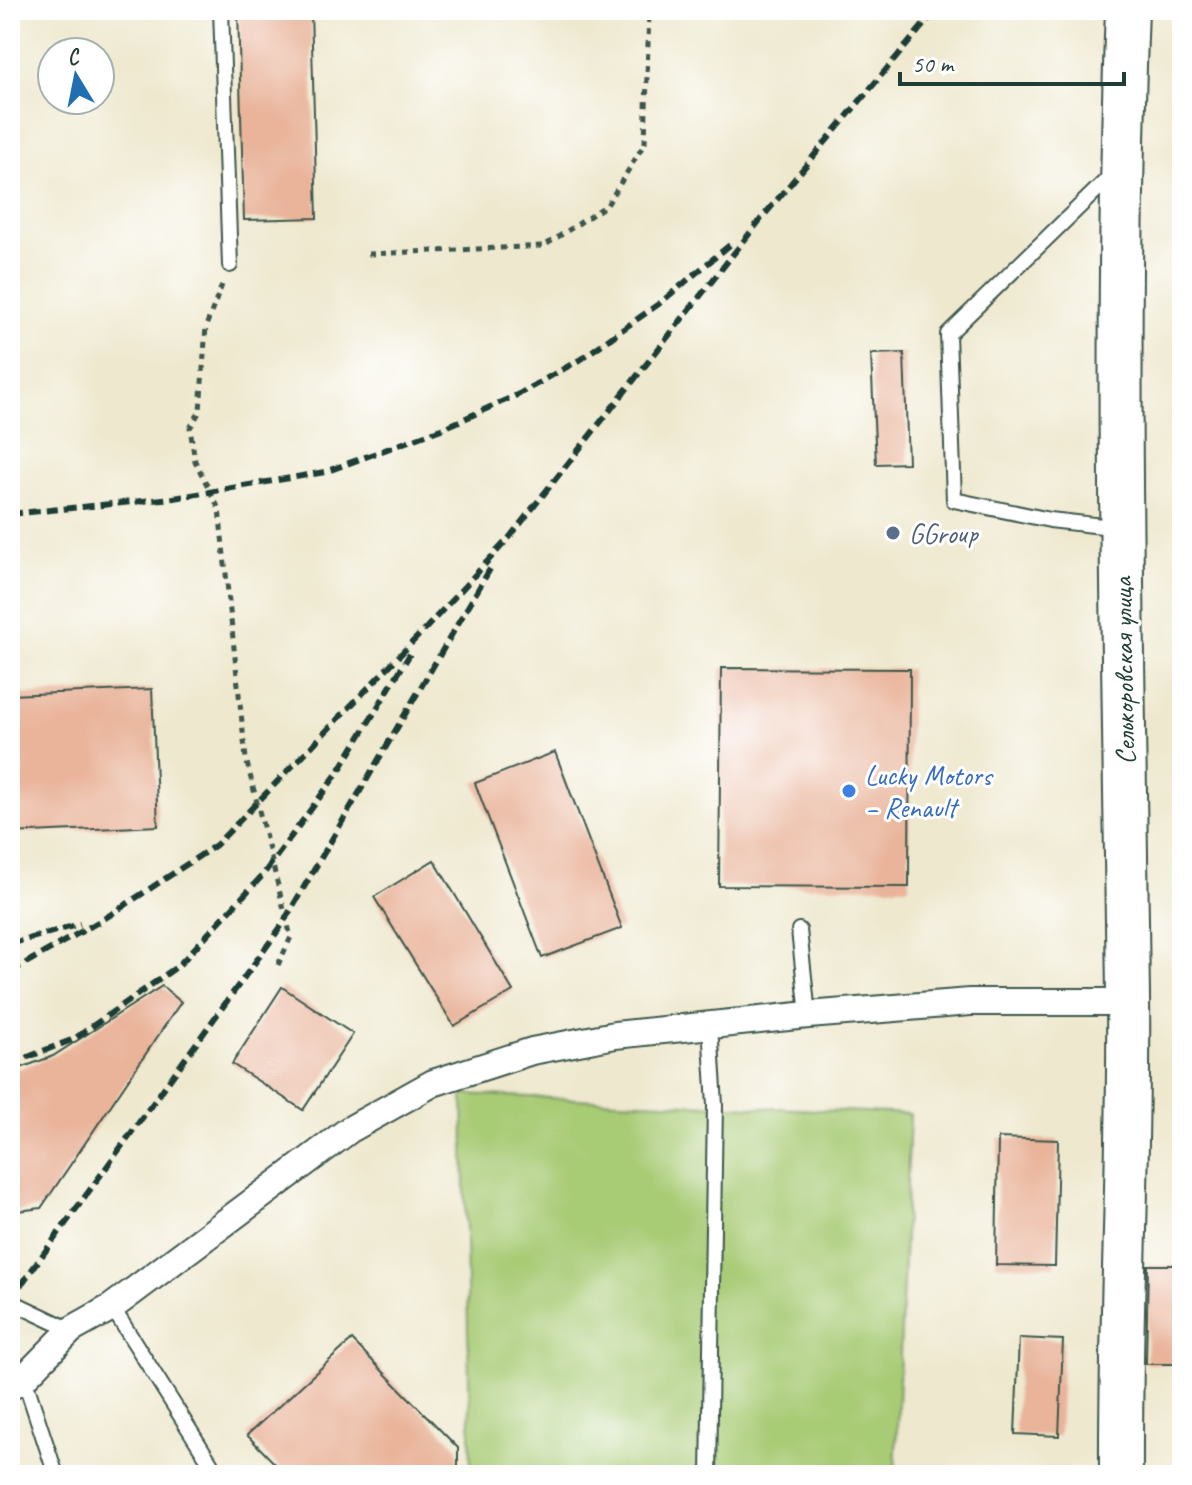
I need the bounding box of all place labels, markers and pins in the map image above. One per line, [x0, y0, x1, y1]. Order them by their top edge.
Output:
place label: GGroup [909, 516, 979, 551]
marker: GGroup [884, 524, 902, 542]
place label: Lucky Motors – Renault [865, 758, 994, 825]
marker: Lucky Motors – Renault [840, 782, 858, 800]

